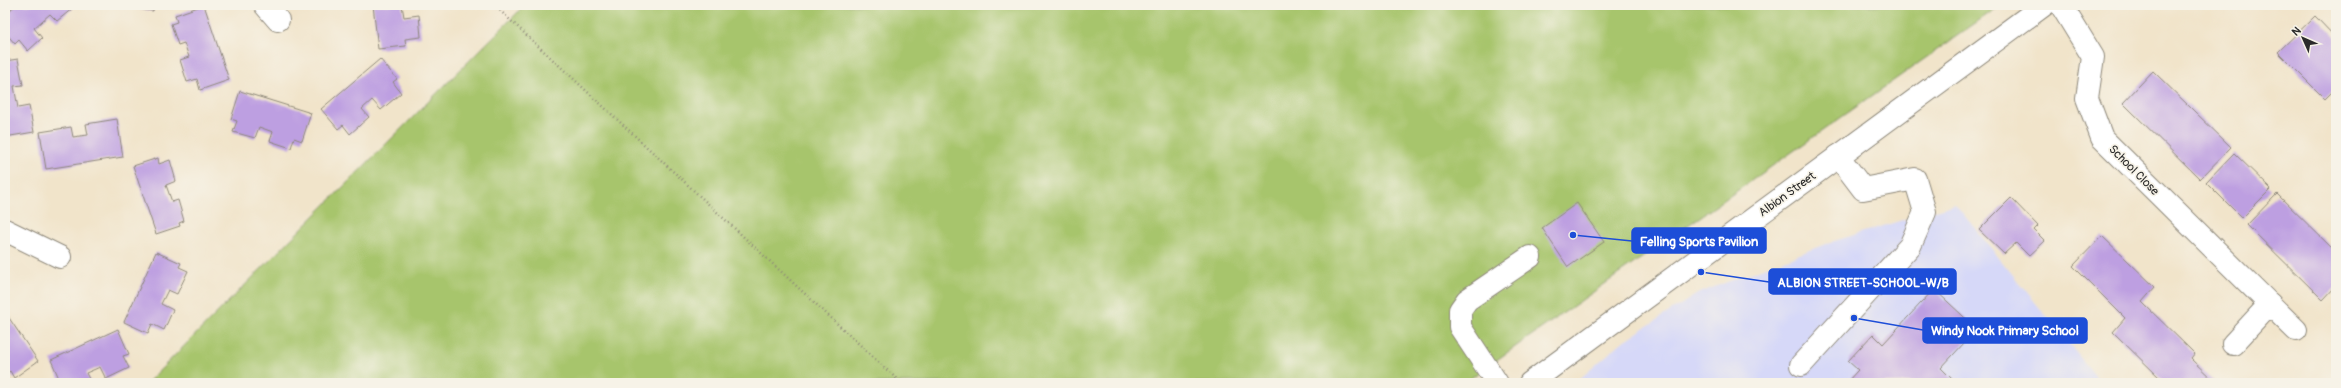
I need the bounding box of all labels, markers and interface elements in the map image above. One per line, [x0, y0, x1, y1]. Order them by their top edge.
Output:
north arrow [2283, 18, 2323, 58]
text: N [2289, 24, 2304, 39]
street label: School Close [2105, 142, 2162, 199]
street label: Albion Street [1756, 169, 1819, 220]
callout: Felling Sports Pavilion [1632, 228, 1766, 253]
text: Felling Sports Pavilion [1640, 234, 1759, 250]
callout: ALBION STREET-SCHOOL-W/B [1769, 269, 1956, 294]
text: ALBION STREET-SCHOOL-W/B [1777, 275, 1949, 291]
callout: Windy Nook Primary School [1923, 318, 2087, 343]
text: Windy Nook Primary School [1931, 323, 2079, 339]

